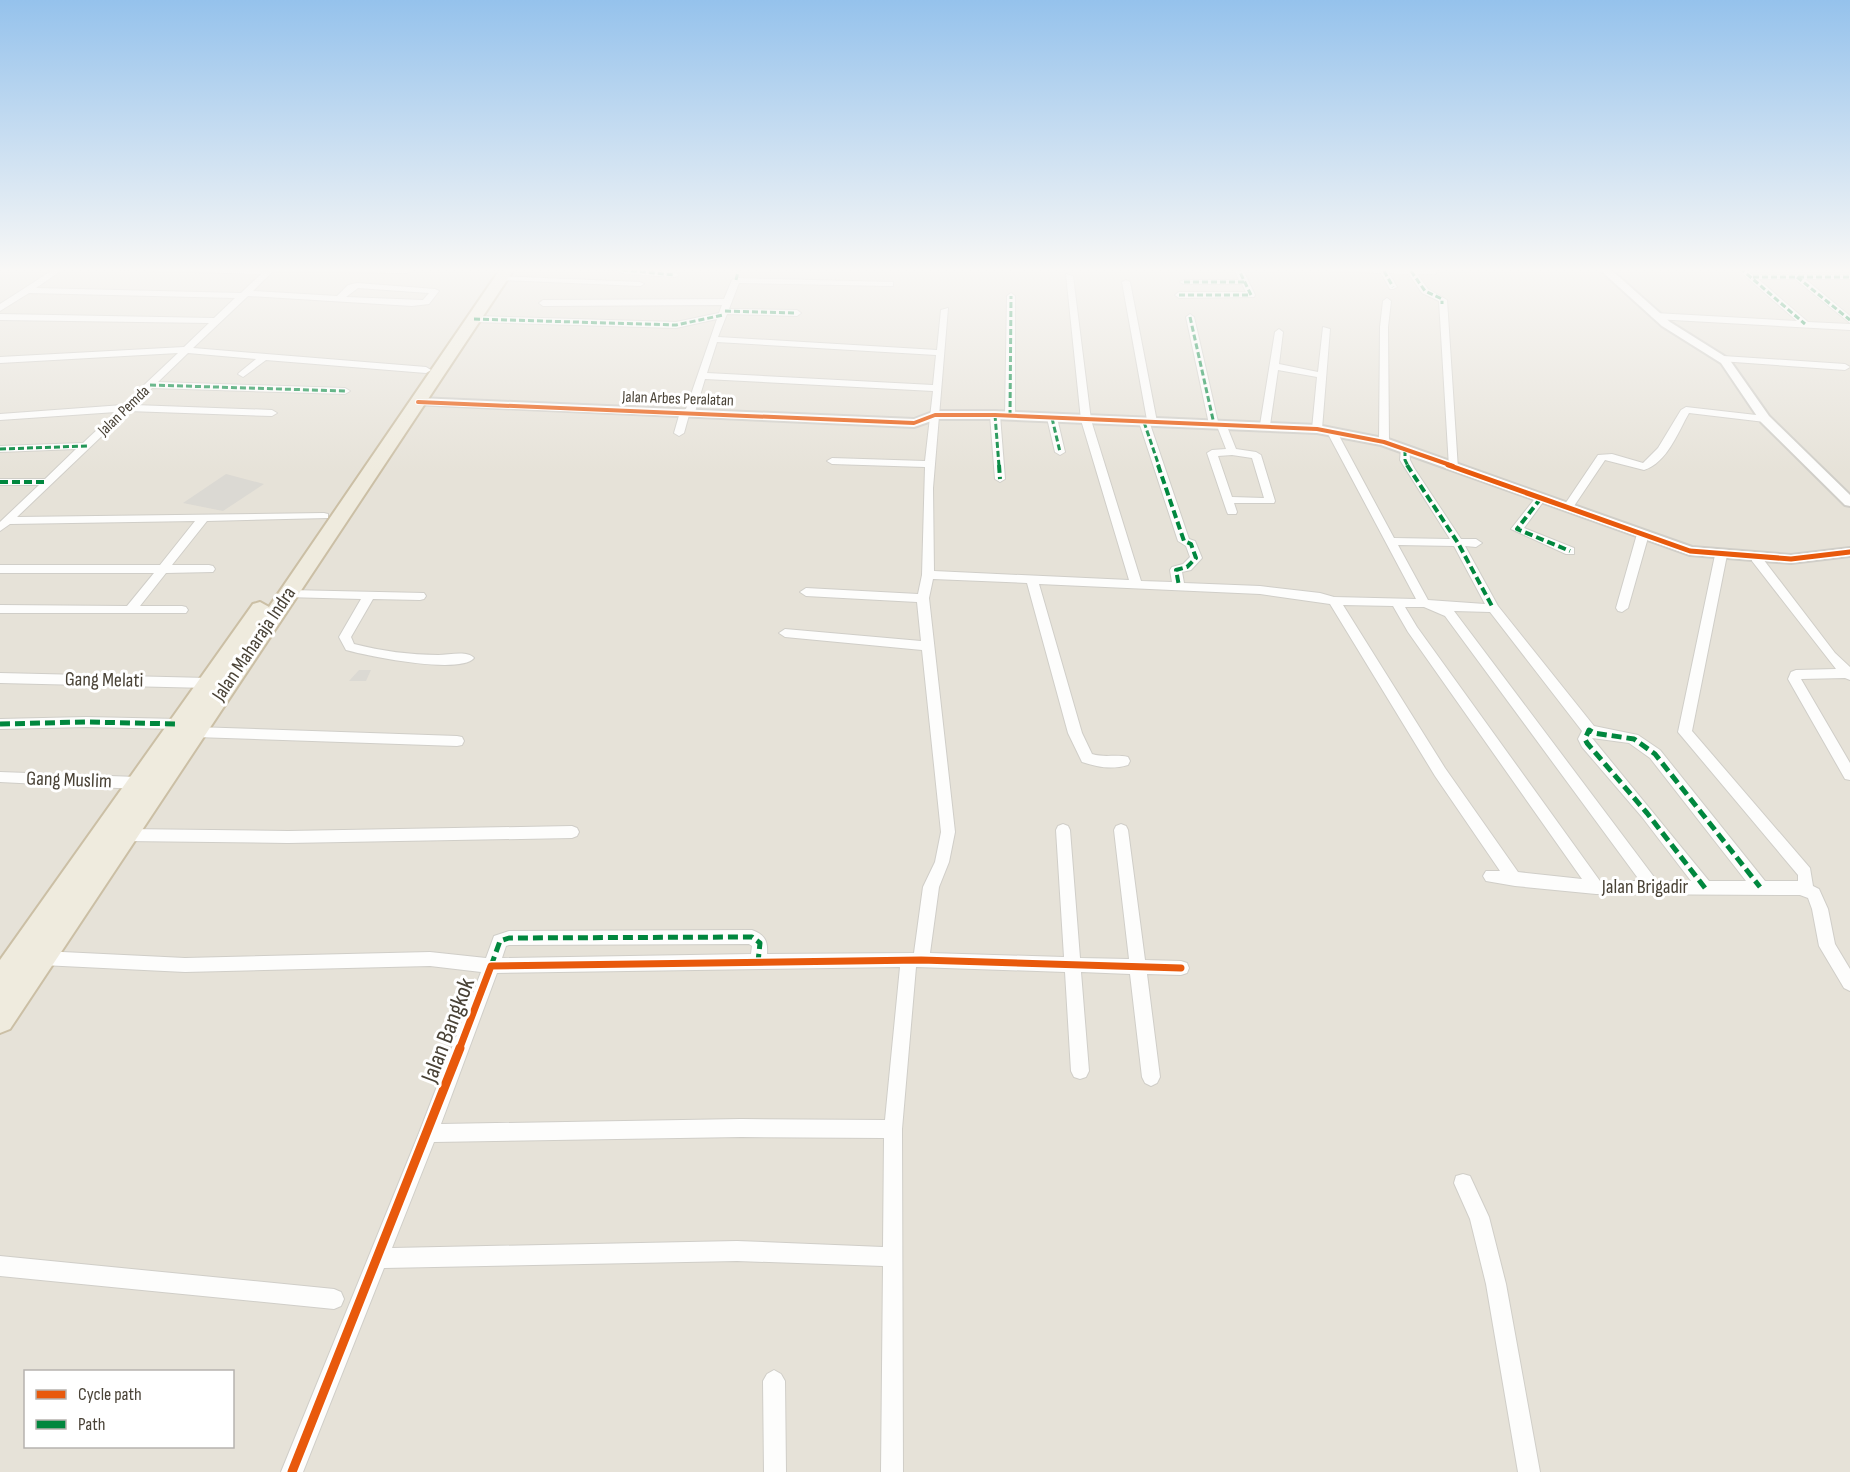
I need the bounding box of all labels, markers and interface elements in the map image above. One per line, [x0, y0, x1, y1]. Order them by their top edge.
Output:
street label: Jalan Pemda [94, 382, 154, 441]
street label: Jalan Arbes Peralatan [621, 388, 734, 410]
street label: Jalan Maharaja Indra [206, 582, 301, 706]
street label: Gang Melati [65, 667, 143, 693]
street label: Gang Muslim [26, 767, 112, 793]
street label: Jalan Brigadir [1601, 875, 1689, 899]
street label: Jalan Bangkok [414, 974, 481, 1087]
legend [24, 1370, 234, 1448]
text: Cycle path [78, 1384, 142, 1405]
text: Path [78, 1414, 106, 1435]

